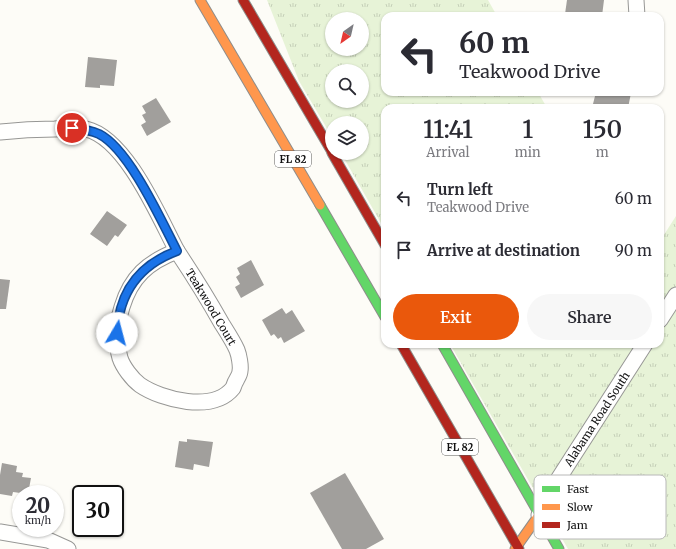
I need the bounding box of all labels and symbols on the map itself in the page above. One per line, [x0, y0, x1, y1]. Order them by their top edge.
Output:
north arrow [325, 12, 369, 56]
pin [55, 111, 89, 145]
road number: FL 82 [275, 151, 311, 167]
street label: Teakwood Court [183, 266, 240, 349]
position arrow [96, 312, 138, 354]
street label: Alabama Road South [561, 369, 633, 470]
road number: FL 82 [442, 439, 478, 455]
legend [534, 475, 666, 539]
text: Fast [567, 482, 590, 496]
speed limit sign: 30 [72, 485, 124, 537]
text: Slow [567, 500, 593, 514]
text: Jam [566, 518, 588, 532]

